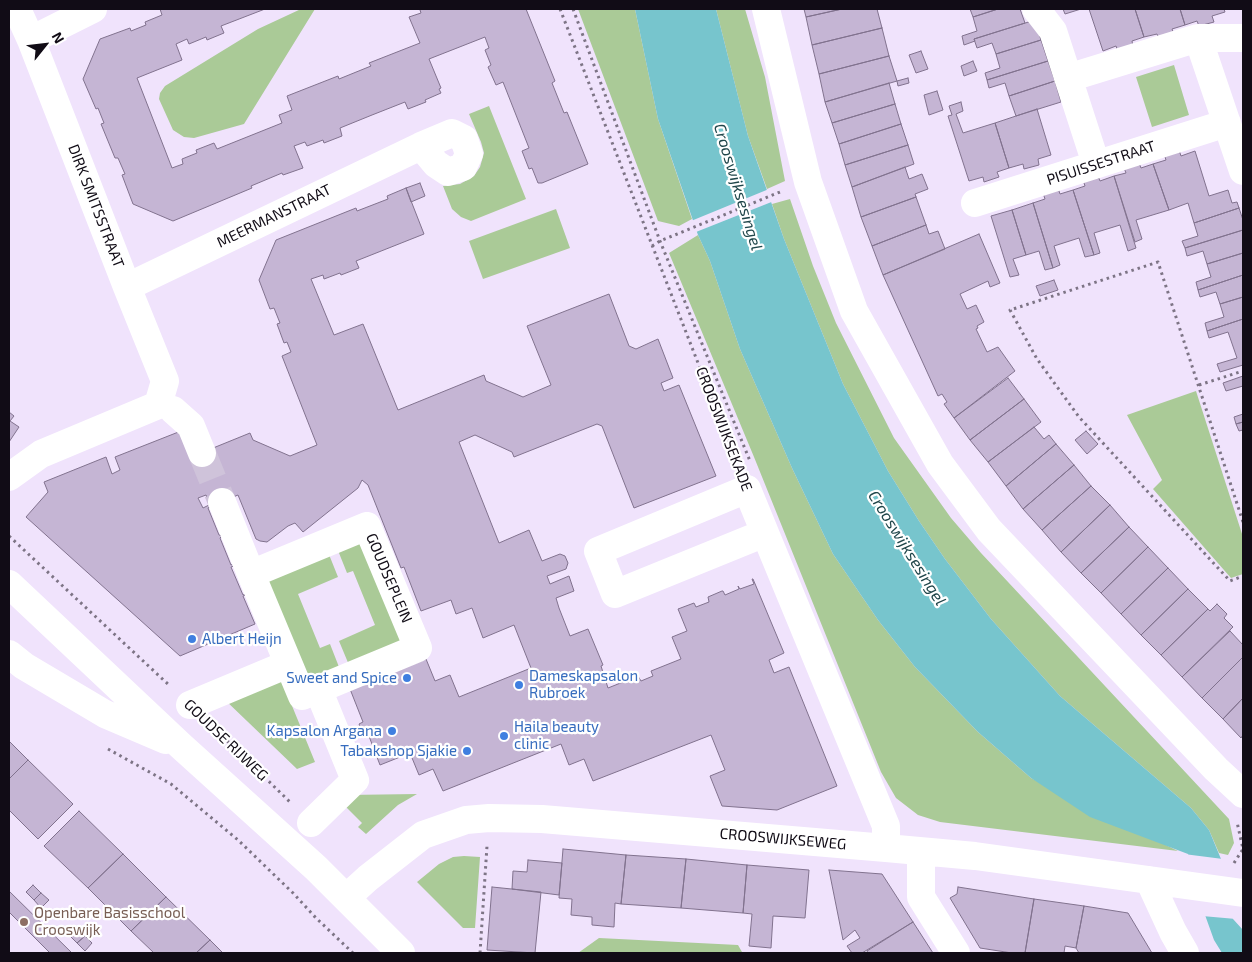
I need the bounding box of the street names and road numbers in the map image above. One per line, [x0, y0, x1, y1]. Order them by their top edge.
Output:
street label: PISUISSESTRAAT [1044, 137, 1158, 189]
street label: DIRK SMITSSTRAAT [64, 142, 128, 270]
street label: MEERMANSTRAAT [214, 180, 334, 252]
street label: CROOSWIJKSEKADE [692, 364, 756, 494]
street label: GOUDSEPLEIN [362, 530, 416, 626]
street label: GOUDSE RIJWEG [180, 695, 272, 785]
street label: CROOSWIJKSEWEG [719, 824, 847, 854]

